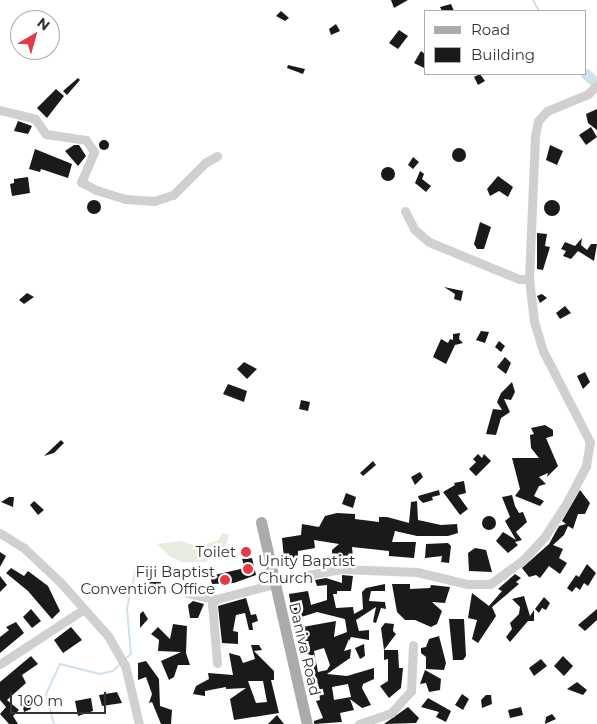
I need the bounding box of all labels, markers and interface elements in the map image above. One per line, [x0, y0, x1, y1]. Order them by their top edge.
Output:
north arrow [10, 10, 60, 60]
legend [424, 10, 587, 75]
text: N [34, 13, 54, 35]
text: Road [471, 20, 510, 39]
text: Building [471, 45, 535, 64]
place label: Toilet [196, 543, 236, 561]
marker: Toilet [240, 546, 252, 558]
place label: Unity Baptist Church [258, 551, 355, 586]
place label: Fiji Baptist Convention Office [80, 562, 215, 597]
marker: Unity Baptist Church [242, 563, 254, 575]
marker: Fiji Baptist Convention Office [219, 574, 231, 586]
street label: Daniva Road [286, 601, 324, 697]
scale bar [12, 682, 109, 714]
text: 100 m [18, 691, 63, 710]

